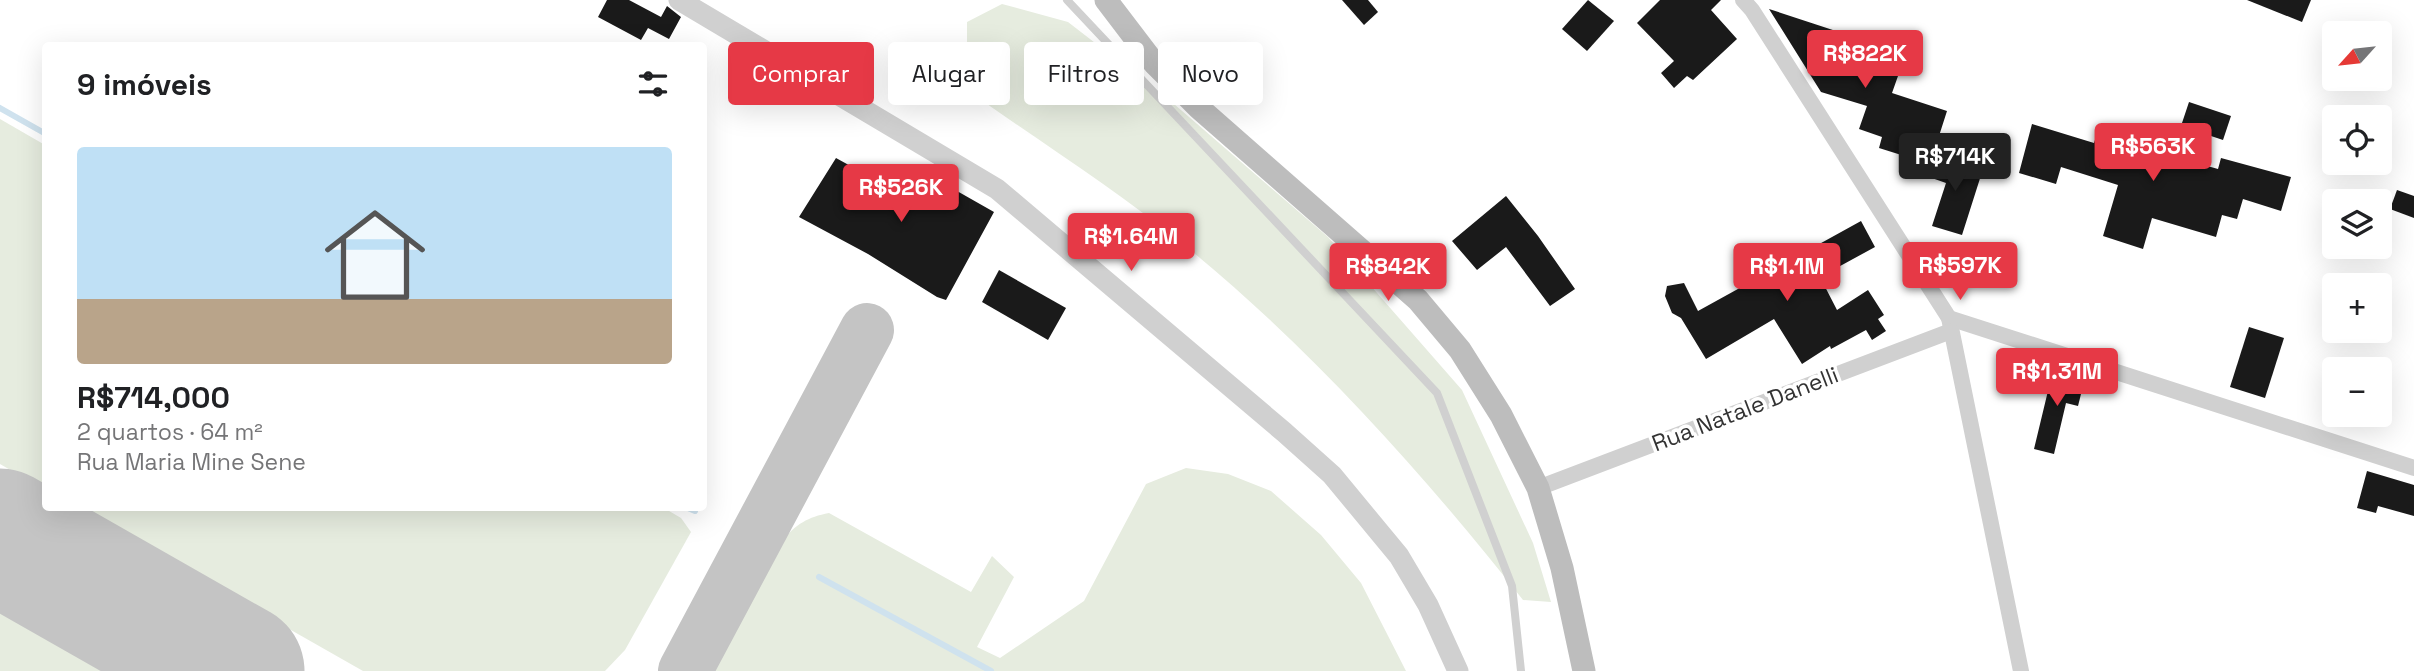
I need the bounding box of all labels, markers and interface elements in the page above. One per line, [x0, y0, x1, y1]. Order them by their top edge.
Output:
north arrow [2322, 21, 2392, 91]
map controls [2322, 21, 2392, 427]
pin: R$822K [1808, 31, 1922, 90]
text: R$822K [1823, 38, 1907, 68]
chip: Comprar [728, 42, 874, 105]
chip: Alugar [888, 42, 1010, 105]
chip: Filtros [1024, 42, 1144, 105]
chip: Novo [1158, 42, 1263, 105]
text: 9 imóveis [77, 65, 212, 104]
icon: filters [634, 65, 672, 103]
button: locate [2322, 105, 2392, 175]
pin: R$563K [2096, 124, 2210, 183]
text: R$563K [2111, 131, 2195, 161]
pin: R$714K [1898, 134, 2012, 193]
text: R$714K [1915, 141, 1995, 171]
pin: R$526K [844, 164, 958, 224]
text: R$526K [859, 172, 943, 202]
button: layers [2322, 189, 2392, 259]
icon: home [312, 192, 438, 318]
pin: R$1.64M [1066, 214, 1196, 273]
text: R$1.64M [1084, 221, 1178, 251]
pin: R$597K [1903, 243, 2017, 302]
pin: R$842K [1331, 244, 1445, 303]
pin: R$1.1M [1730, 244, 1844, 303]
text: R$597K [1918, 250, 2002, 280]
text: R$842K [1346, 251, 1430, 281]
text: R$1.1M [1749, 251, 1825, 281]
button: + [2322, 273, 2392, 343]
pin: R$1.31M [1992, 348, 2122, 408]
text: R$1.31M [2012, 356, 2102, 386]
button: − [2322, 357, 2392, 427]
street label: Rua Natale Danelli [1647, 360, 1843, 458]
text: R$714,000 [77, 378, 230, 417]
text: 2 quartos · 64 m² [77, 417, 263, 447]
text: Rua Maria Mine Sene [77, 447, 306, 477]

